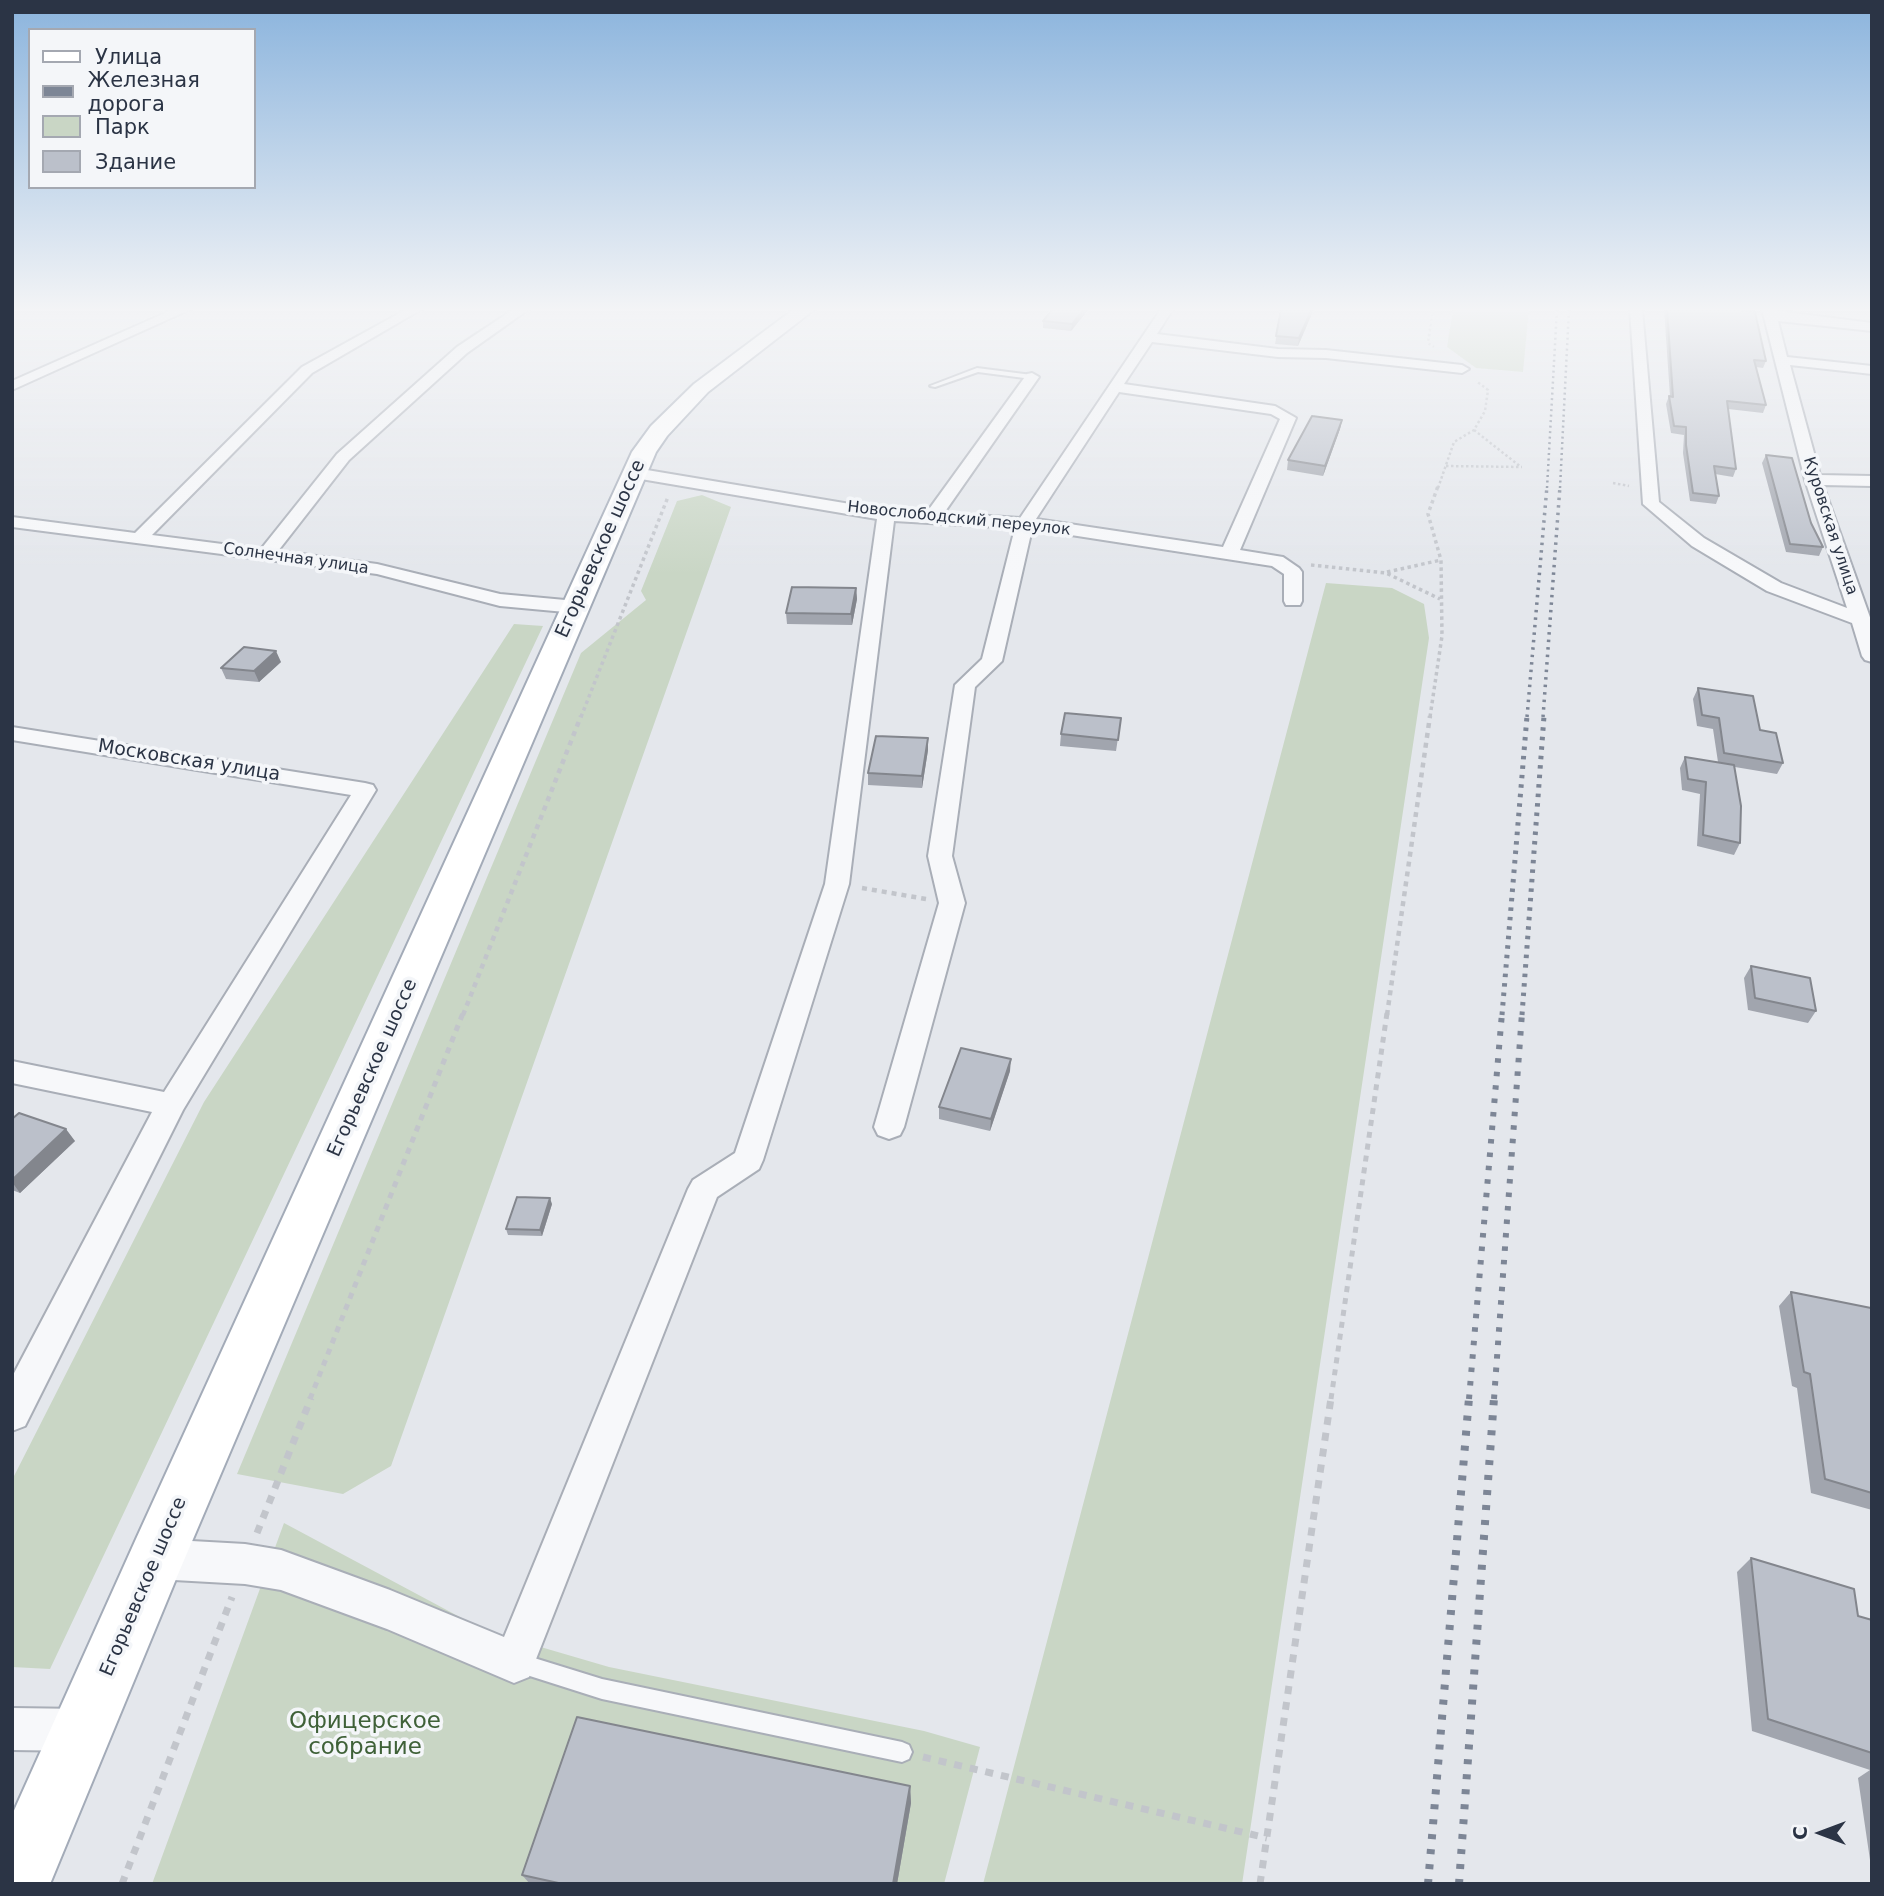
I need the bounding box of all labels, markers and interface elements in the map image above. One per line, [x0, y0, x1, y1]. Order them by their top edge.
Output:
legend [28, 28, 256, 189]
text: Улица [95, 45, 162, 69]
text: Железная дорога [88, 68, 200, 116]
text: Парк [95, 115, 150, 139]
text: Здание [95, 150, 176, 174]
street label: Куровская улица [1799, 455, 1861, 597]
street label: Егорьевское шоссе [551, 456, 651, 642]
street label: Новослободский переулок [846, 498, 1072, 540]
street label: Солнечная улица [222, 539, 370, 579]
street label: Московская улица [96, 735, 282, 787]
street label: Егорьевское шоссе [323, 975, 423, 1161]
street label: Егорьевское шоссе [96, 1494, 192, 1680]
park label: Офицерское собрание [289, 1708, 441, 1762]
north arrow [1786, 1798, 1856, 1868]
text: С [1789, 1826, 1811, 1840]

